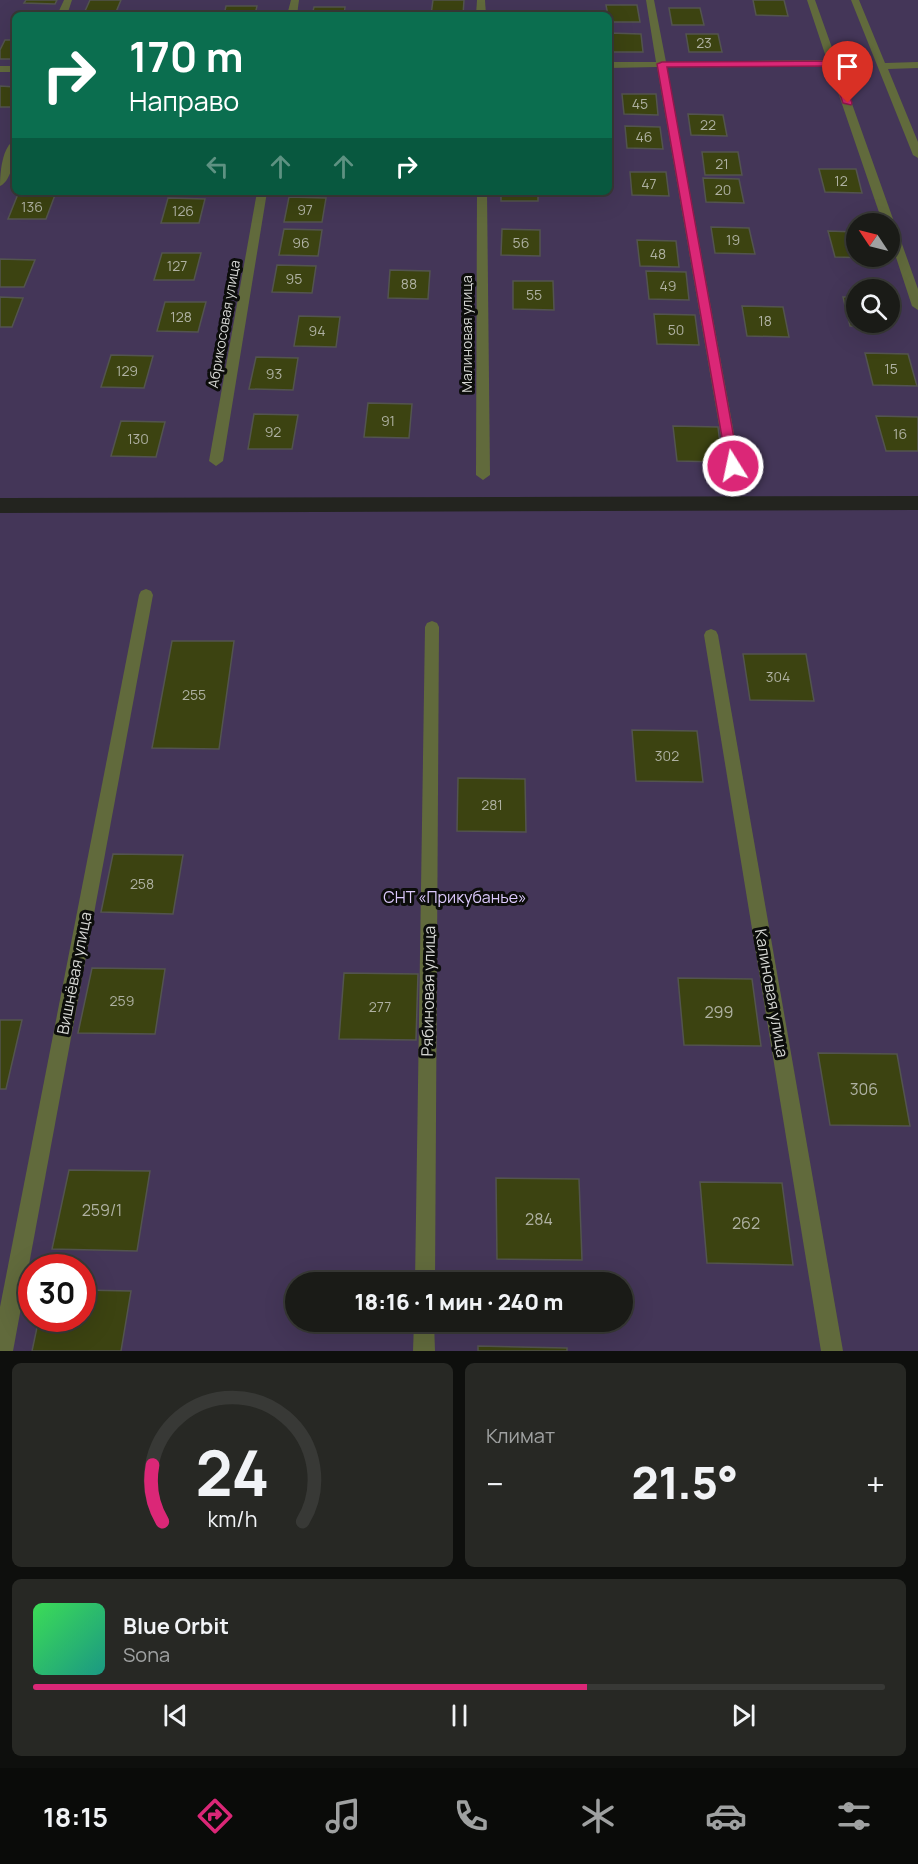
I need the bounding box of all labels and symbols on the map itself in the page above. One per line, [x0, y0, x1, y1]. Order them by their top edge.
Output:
house number: 23 [696, 33, 712, 52]
pin [822, 41, 873, 103]
house number: 45 [632, 94, 648, 113]
house number: 22 [700, 115, 716, 134]
house number: 46 [636, 127, 652, 146]
house number: 21 [715, 154, 729, 173]
house number: 12 [834, 171, 848, 190]
house number: 47 [641, 174, 657, 193]
house number: 20 [715, 180, 731, 199]
house number: 136 [21, 197, 43, 216]
house number: 97 [297, 200, 313, 219]
house number: 126 [172, 201, 194, 220]
north arrow [846, 213, 900, 267]
house number: 19 [726, 230, 740, 249]
house number: 96 [292, 233, 310, 252]
house number: 56 [513, 233, 529, 252]
house number: 48 [650, 244, 666, 263]
house number: 127 [167, 256, 187, 275]
street label: Абрикосовая улица [203, 258, 244, 389]
house number: 95 [286, 269, 302, 288]
house number: 88 [401, 274, 417, 293]
street label: Малиновая улица [457, 275, 476, 393]
house number: 49 [660, 276, 676, 295]
house number: 55 [526, 285, 542, 304]
house number: 128 [170, 307, 192, 326]
house number: 18 [758, 311, 772, 330]
house number: 50 [668, 320, 684, 339]
house number: 94 [309, 321, 325, 340]
house number: 15 [884, 359, 898, 378]
house number: 129 [116, 361, 138, 380]
house number: 93 [266, 364, 282, 383]
house number: 91 [381, 411, 395, 430]
house number: 92 [265, 422, 281, 441]
house number: 16 [893, 424, 907, 443]
house number: 130 [127, 429, 149, 448]
position arrow [701, 434, 765, 498]
house number: 304 [766, 667, 790, 686]
house number: 255 [182, 685, 206, 704]
house number: 302 [655, 746, 679, 765]
house number: 281 [481, 795, 503, 814]
house number: 258 [130, 874, 154, 893]
park label: СНТ «Прикубанье» [383, 886, 527, 908]
street label: Вишнёвая улица [51, 910, 97, 1036]
street label: Рябиновая улица [416, 926, 440, 1056]
street label: Калиновая улица [750, 927, 794, 1059]
house number: 259 [110, 991, 134, 1010]
house number: 277 [369, 997, 391, 1016]
house number: 299 [705, 1001, 733, 1023]
house number: 306 [850, 1078, 878, 1100]
house number: 259/1 [82, 1199, 122, 1221]
house number: 284 [525, 1208, 553, 1230]
house number: 262 [732, 1212, 760, 1234]
speed limit sign: 30 [18, 1254, 96, 1332]

